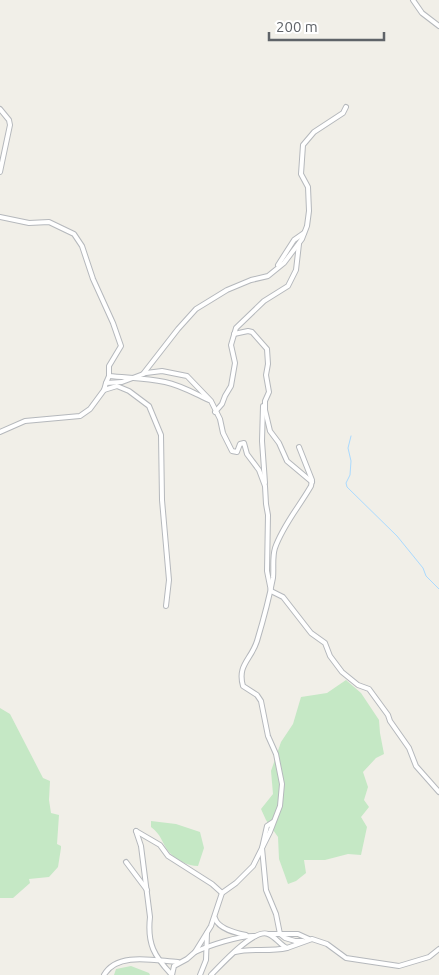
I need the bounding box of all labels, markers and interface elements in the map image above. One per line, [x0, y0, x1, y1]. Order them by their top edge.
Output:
scale bar [269, 10, 384, 42]
text: 200 m [276, 18, 318, 35]

